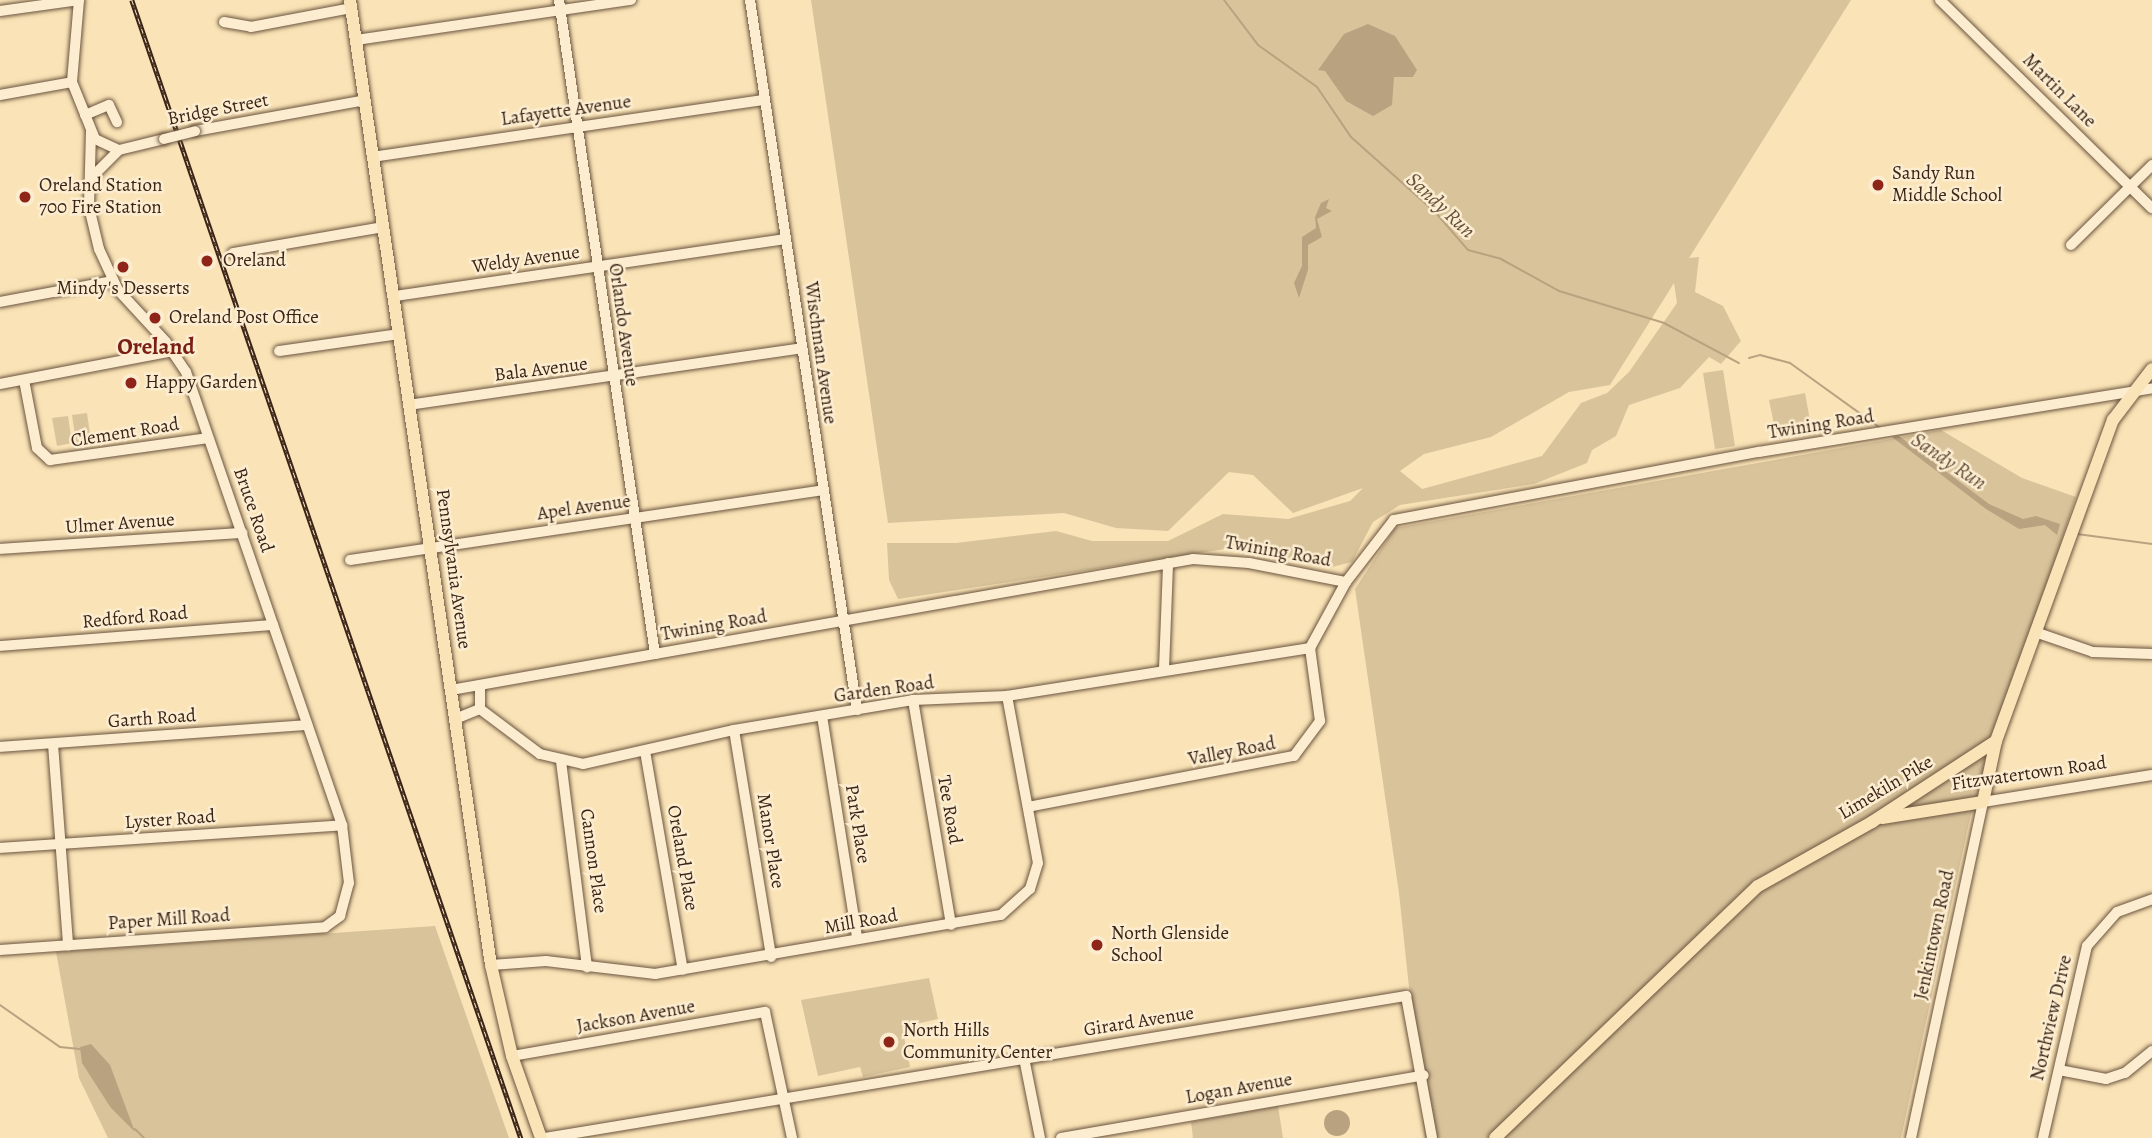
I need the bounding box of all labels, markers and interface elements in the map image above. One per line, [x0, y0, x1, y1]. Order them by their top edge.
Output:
street label: Martin Lane [2017, 49, 2101, 133]
street label: Bridge Street [166, 89, 270, 131]
street label: Lafayette Avenue [499, 91, 633, 131]
place label: Sandy Run Middle School [1892, 163, 2002, 207]
water label: Sandy Run [1401, 167, 1481, 243]
place label: Oreland Station 700 Fire Station [39, 175, 162, 219]
marker: Sandy Run Middle School [1870, 177, 1886, 193]
marker: Oreland Station 700 Fire Station [17, 189, 33, 205]
street label: Weldy Avenue [471, 241, 581, 279]
place label: Oreland [223, 250, 286, 272]
marker: Oreland [197, 251, 217, 271]
marker: Mindy's Desserts [115, 259, 131, 275]
street label: Orlando Avenue [603, 262, 643, 388]
place label: Mindy's Desserts [56, 278, 190, 300]
street label: Wischman Avenue [799, 280, 841, 426]
place label: Oreland Post Office [169, 307, 319, 329]
marker: Oreland Post Office [147, 310, 163, 326]
district label: Oreland [117, 333, 195, 361]
street label: Bala Avenue [493, 353, 589, 387]
place label: Happy Garden [145, 372, 257, 394]
marker: Happy Garden [123, 375, 139, 391]
street label: Twining Road [1766, 405, 1876, 445]
street label: Clement Road [69, 413, 181, 453]
water label: Sandy Run [1907, 427, 1991, 495]
street label: Bruce Road [228, 465, 278, 555]
street label: Pennsylvania Avenue [430, 487, 476, 651]
street label: Apel Avenue [536, 490, 632, 526]
street label: Ulmer Avenue [65, 509, 175, 539]
street label: Twining Road [1223, 531, 1333, 573]
street label: Redford Road [81, 602, 189, 634]
street label: Twining Road [659, 605, 769, 647]
street label: Garden Road [832, 672, 936, 708]
street label: Garth Road [107, 705, 197, 733]
street label: Valley Road [1186, 732, 1278, 772]
street label: Limekiln Pike [1835, 751, 1937, 825]
street label: Fitzwatertown Road [1950, 752, 2108, 796]
street label: Tee Road [932, 774, 966, 846]
street label: Park Place [840, 783, 874, 865]
street label: Manor Place [751, 792, 789, 890]
street label: Oreland Place [661, 803, 703, 913]
street label: Lyster Road [124, 805, 216, 835]
street label: Cannon Place [574, 807, 612, 915]
street label: Jenkintown Road [1910, 868, 1960, 1002]
street label: Paper Mill Road [107, 904, 231, 936]
street label: Mill Road [823, 904, 899, 940]
place label: North Glenside School [1111, 923, 1229, 967]
marker: North Glenside School [1089, 937, 1105, 953]
street label: Northview Drive [2026, 953, 2078, 1083]
street label: Jackson Avenue [575, 995, 697, 1039]
street label: Girard Avenue [1082, 1002, 1196, 1042]
place label: North Hills Community Center [903, 1020, 1053, 1064]
marker: North Hills Community Center [881, 1034, 897, 1050]
street label: Logan Avenue [1184, 1068, 1294, 1110]

